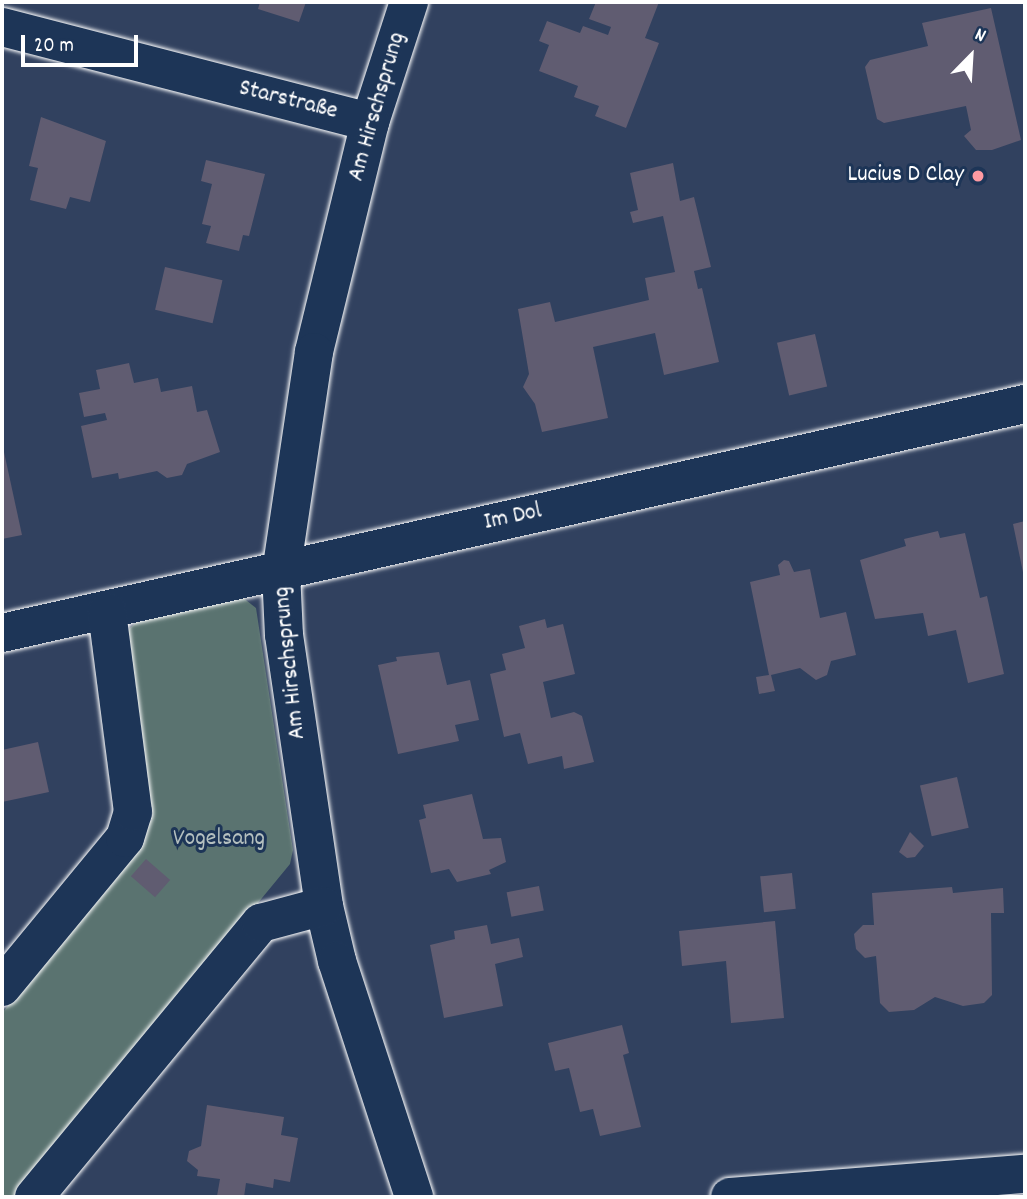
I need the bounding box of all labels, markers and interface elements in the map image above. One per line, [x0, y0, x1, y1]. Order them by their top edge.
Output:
scale bar [24, 21, 142, 65]
north arrow [936, 21, 1006, 91]
text: N [970, 22, 990, 51]
street label: Am Hirschsprung [343, 29, 413, 185]
text: 20 m [34, 32, 74, 62]
street label: Starstraße [236, 75, 340, 127]
place label: Lucius D Clay [847, 162, 964, 190]
marker: Lucius D Clay [970, 168, 986, 184]
street label: Im Dol [482, 498, 544, 538]
street label: Am Hirschsprung [269, 585, 313, 741]
park label: Vogelsang [173, 826, 265, 854]

